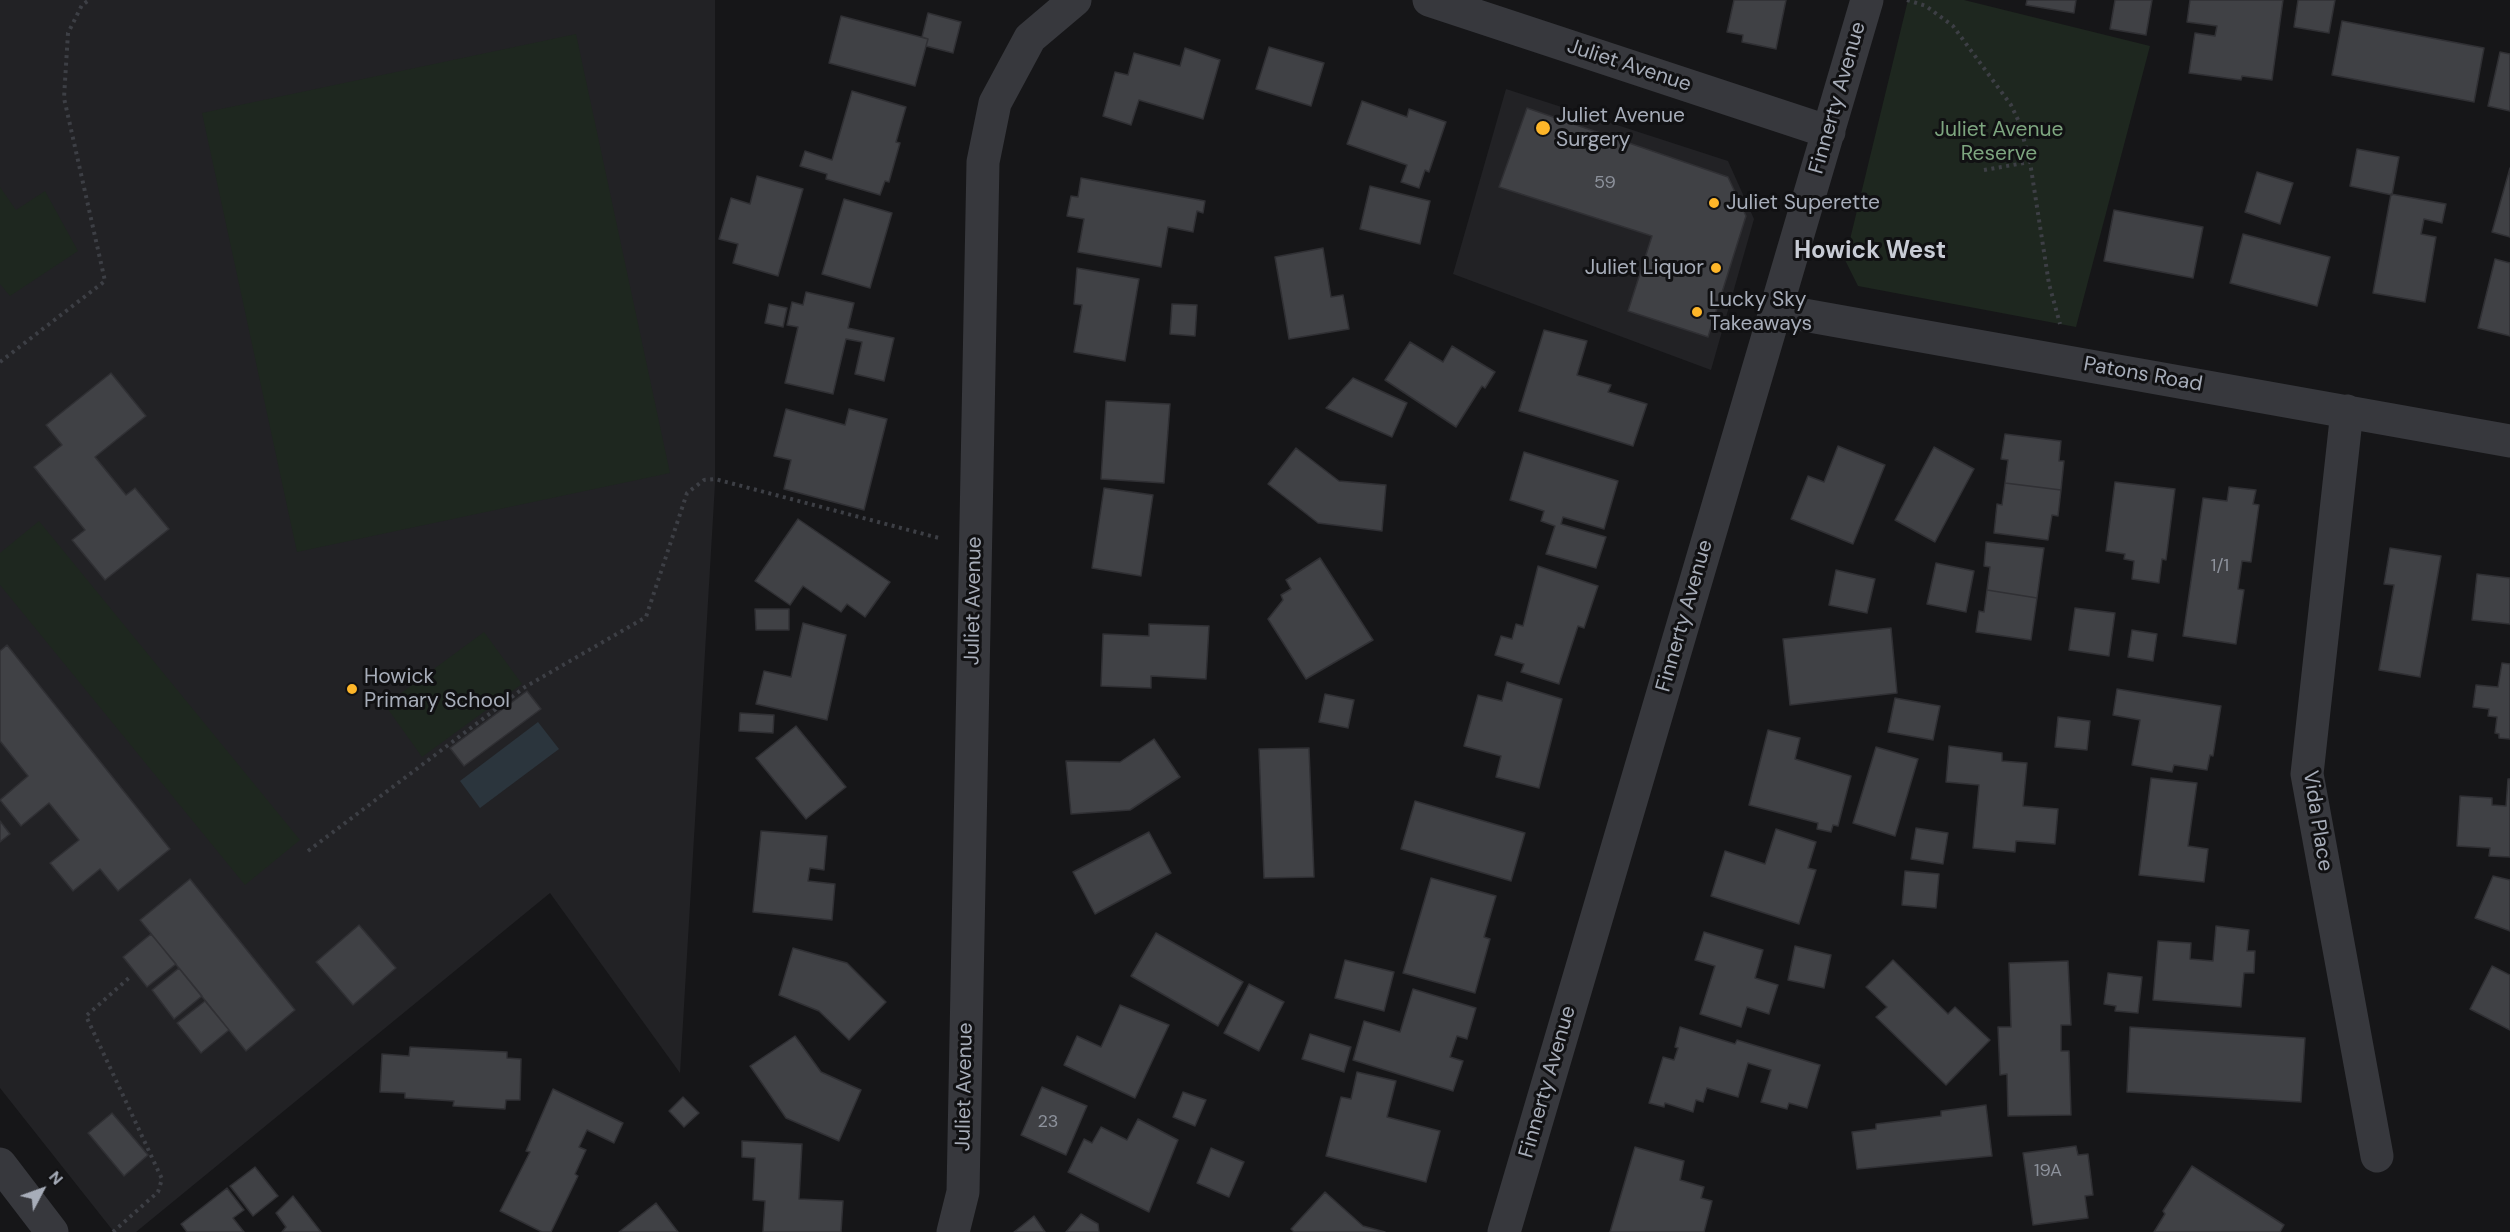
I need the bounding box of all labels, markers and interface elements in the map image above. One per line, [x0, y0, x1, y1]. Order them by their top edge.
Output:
street label: Finnerty Avenue [1804, 19, 1872, 177]
street label: Juliet Avenue [1564, 34, 1694, 98]
place label: Juliet Avenue Surgery [1556, 103, 1685, 153]
park label: Juliet Avenue Reserve [1934, 117, 2064, 167]
marker: Juliet Avenue Surgery [1534, 119, 1552, 137]
house number: 59 [1594, 172, 1616, 194]
place label: Juliet Superette [1726, 190, 1880, 216]
marker: Juliet Superette [1707, 196, 1721, 210]
district label: Howick West [1794, 238, 1946, 266]
place label: Juliet Liquor [1585, 255, 1704, 281]
marker: Juliet Liquor [1709, 261, 1723, 275]
place label: Lucky Sky Takeaways [1709, 287, 1812, 337]
marker: Lucky Sky Takeaways [1690, 305, 1704, 319]
street label: Patons Road [2082, 352, 2204, 398]
street label: Juliet Avenue [960, 536, 988, 666]
street label: Finnerty Avenue [1651, 537, 1719, 695]
house number: 1/1 [2211, 555, 2229, 577]
place label: Howick Primary School [364, 664, 510, 714]
marker: Howick Primary School [345, 682, 359, 696]
street label: Vida Place [2297, 769, 2337, 873]
street label: Finnerty Avenue [1514, 1003, 1582, 1161]
street label: Juliet Avenue [951, 1022, 979, 1152]
house number: 23 [1037, 1111, 1059, 1133]
north arrow [12, 1160, 72, 1220]
house number: 19A [2034, 1160, 2062, 1182]
text: N [44, 1167, 68, 1189]

